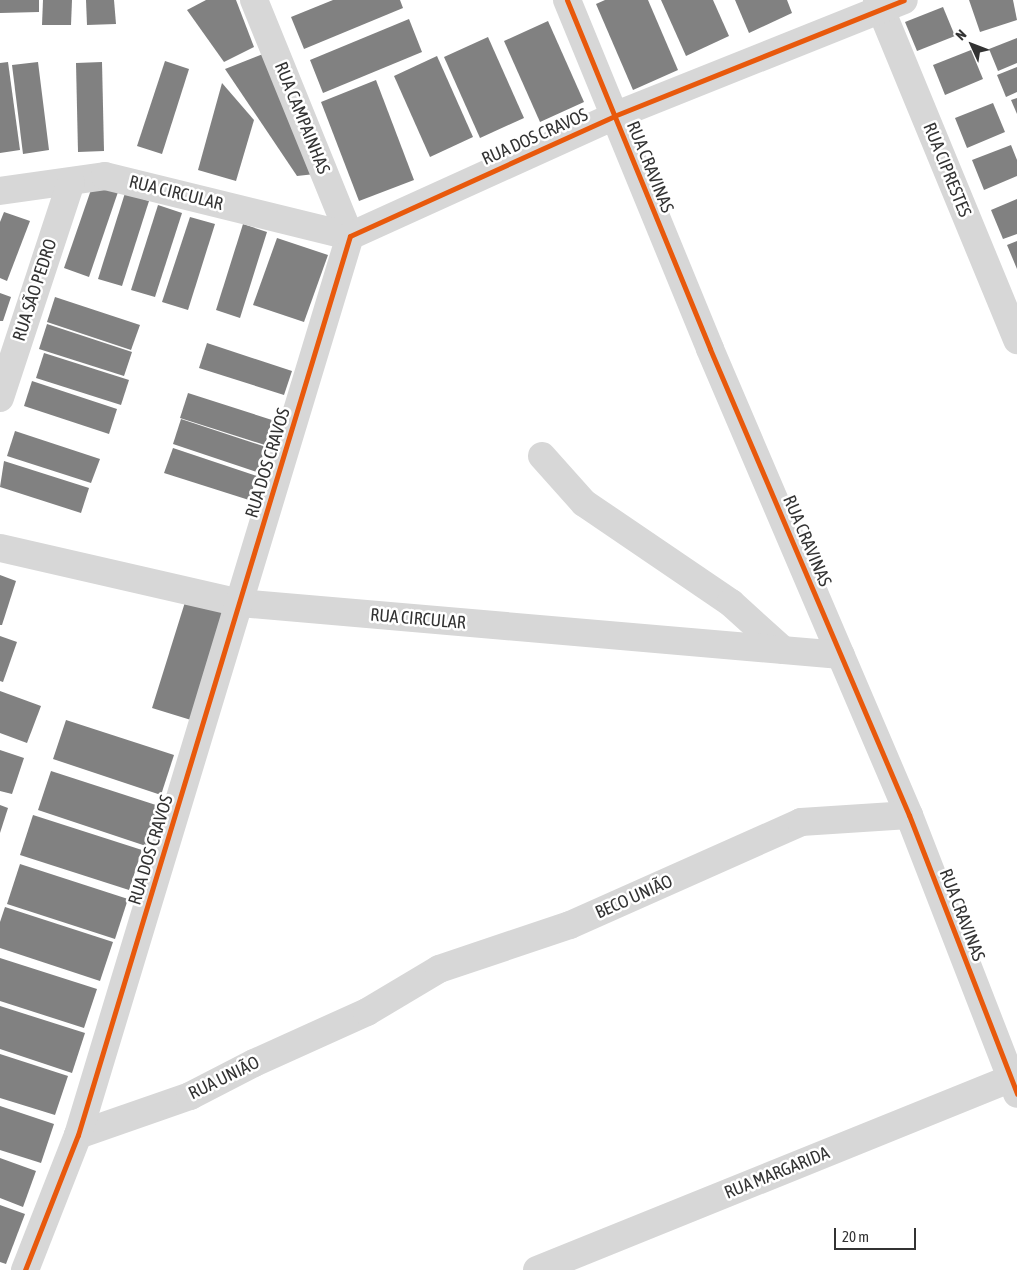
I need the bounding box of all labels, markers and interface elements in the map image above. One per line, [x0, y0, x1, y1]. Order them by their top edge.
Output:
north arrow [947, 20, 997, 70]
text: N [952, 26, 970, 43]
street label: RUA CAMPAINHAS [270, 59, 334, 177]
street label: RUA DOS CRAVOS [479, 104, 591, 170]
street label: RUA CRAVINAS [622, 118, 678, 216]
street label: RUA CIPRESTES [918, 120, 976, 220]
street label: RUA CIRCULAR [127, 171, 225, 215]
street label: RUA SÃO PEDRO [8, 236, 62, 344]
street label: RUA DOS CRAVOS [241, 405, 295, 521]
street label: RUA CRAVINAS [778, 492, 836, 590]
street label: RUA CIRCULAR [369, 604, 467, 634]
street label: RUA DOS CRAVOS [124, 792, 178, 908]
street label: RUA CRAVINAS [935, 866, 989, 964]
street label: BECO UNIÃO [592, 870, 676, 924]
street label: RUA UNIÃO [185, 1052, 263, 1104]
street label: RUA MARGARIDA [721, 1142, 833, 1204]
scale bar [837, 1218, 920, 1250]
text: 20 m [842, 1228, 869, 1245]

